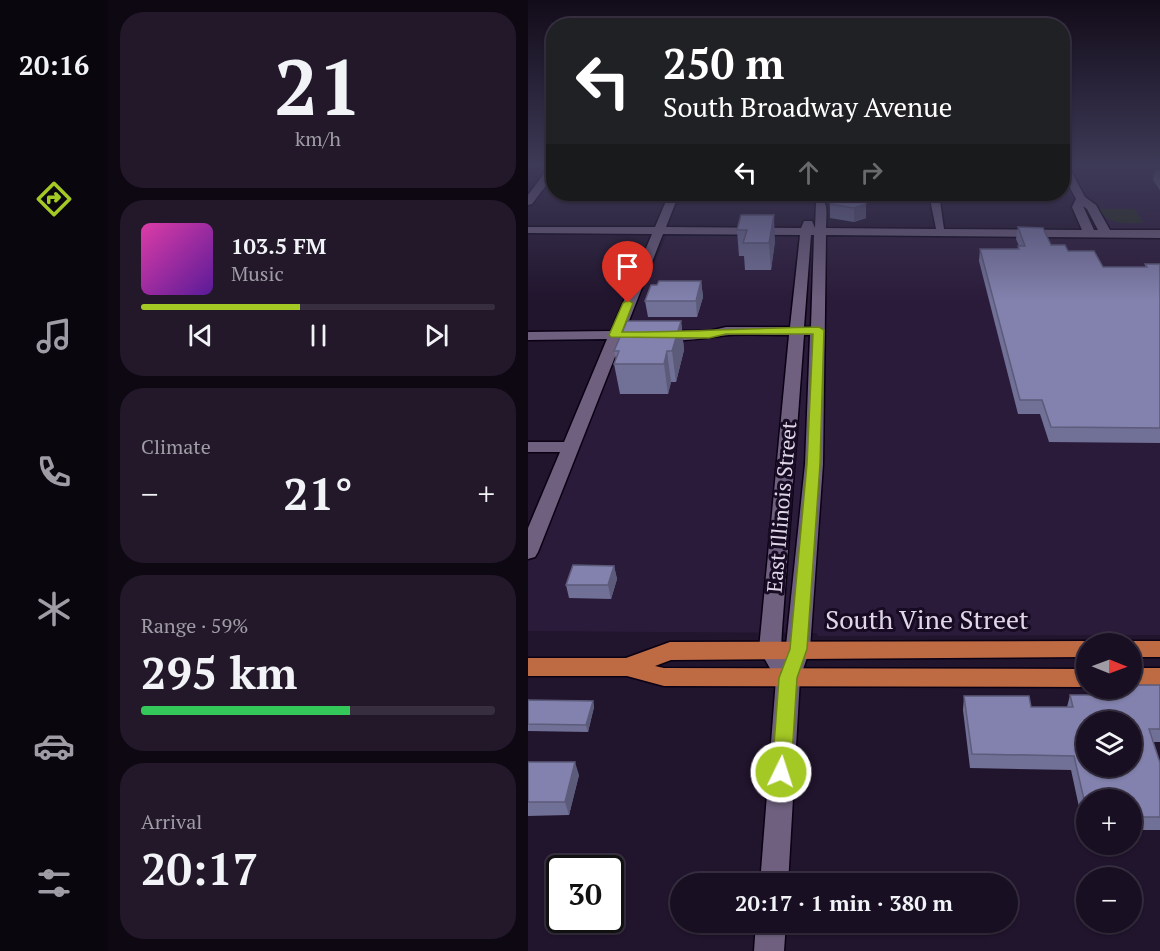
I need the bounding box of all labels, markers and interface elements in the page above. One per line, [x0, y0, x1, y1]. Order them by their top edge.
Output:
text: 21 [274, 34, 362, 137]
text: 250 m [663, 35, 784, 91]
icon: left [564, 42, 642, 120]
text: 20:16 [19, 47, 89, 83]
text: South Broadway Avenue [663, 89, 952, 125]
text: km/h [295, 125, 341, 152]
icon: left [729, 156, 762, 189]
icon: ahead [792, 156, 825, 189]
icon: right [855, 156, 888, 189]
icon: directions [33, 178, 75, 220]
text: 103.5 FM [231, 231, 326, 260]
pin [602, 241, 653, 303]
icon: arrive [611, 250, 644, 283]
text: Music [231, 260, 284, 287]
icon: music [33, 315, 75, 357]
icon: previous [184, 319, 217, 352]
icon: pause [302, 319, 335, 352]
icon: next [420, 319, 453, 352]
street label: East Illinois Street [760, 420, 802, 594]
text: Climate [141, 433, 211, 460]
icon: phone [33, 451, 75, 493]
text: 21° [283, 463, 353, 523]
text: − [141, 472, 159, 515]
text: + [477, 472, 495, 515]
icon: climate [33, 588, 75, 630]
street label: South Vine Street [825, 602, 1029, 636]
text: Range · 59% [141, 612, 248, 639]
north arrow [1076, 633, 1142, 699]
map controls [1076, 633, 1142, 933]
text: 295 km [141, 642, 297, 702]
button: layers [1076, 711, 1142, 777]
icon: car [33, 725, 75, 767]
position arrow [749, 740, 813, 804]
button: + [1076, 789, 1142, 855]
text: Arrival [141, 808, 202, 835]
text: 20:17 [141, 838, 258, 898]
speed limit sign: 30 [546, 855, 624, 933]
icon: filters [33, 862, 75, 904]
button: − [1076, 867, 1142, 933]
text: 20:17 · 1 min · 380 m [735, 888, 953, 917]

